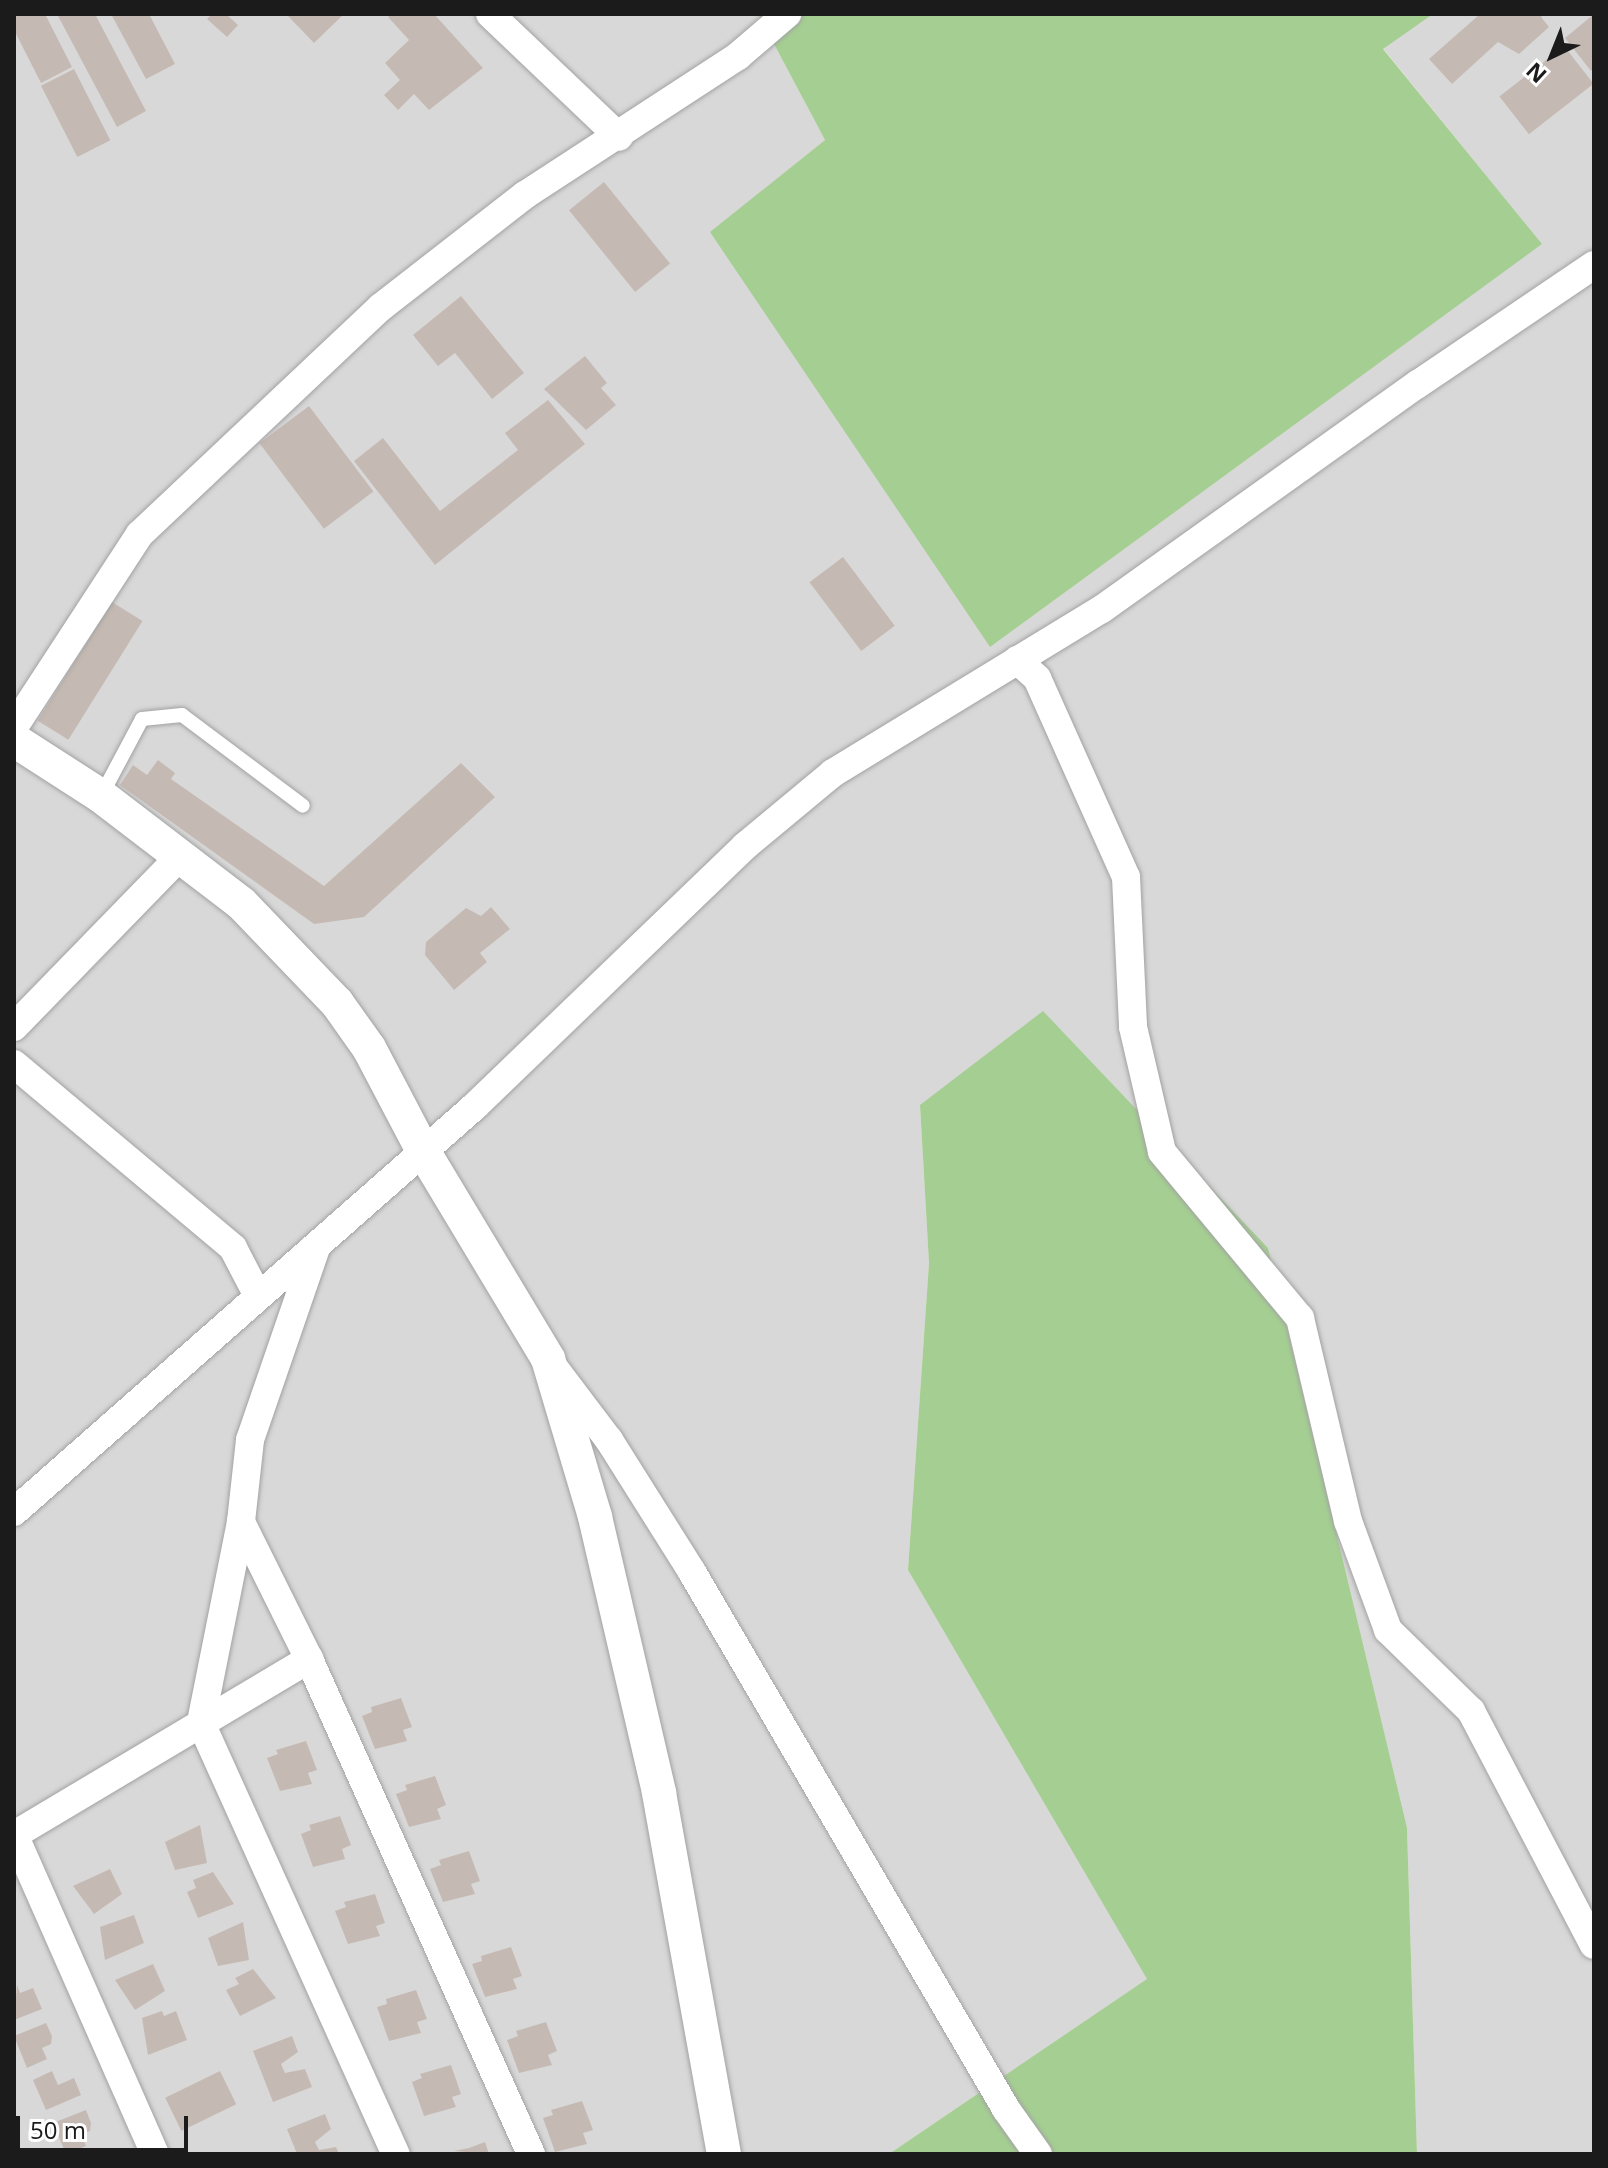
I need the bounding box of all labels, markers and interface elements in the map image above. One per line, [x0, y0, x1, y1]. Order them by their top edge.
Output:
north arrow [1512, 16, 1592, 96]
text: N [1519, 56, 1552, 91]
scale bar [20, 2100, 192, 2150]
text: 50 m [30, 2113, 86, 2146]

